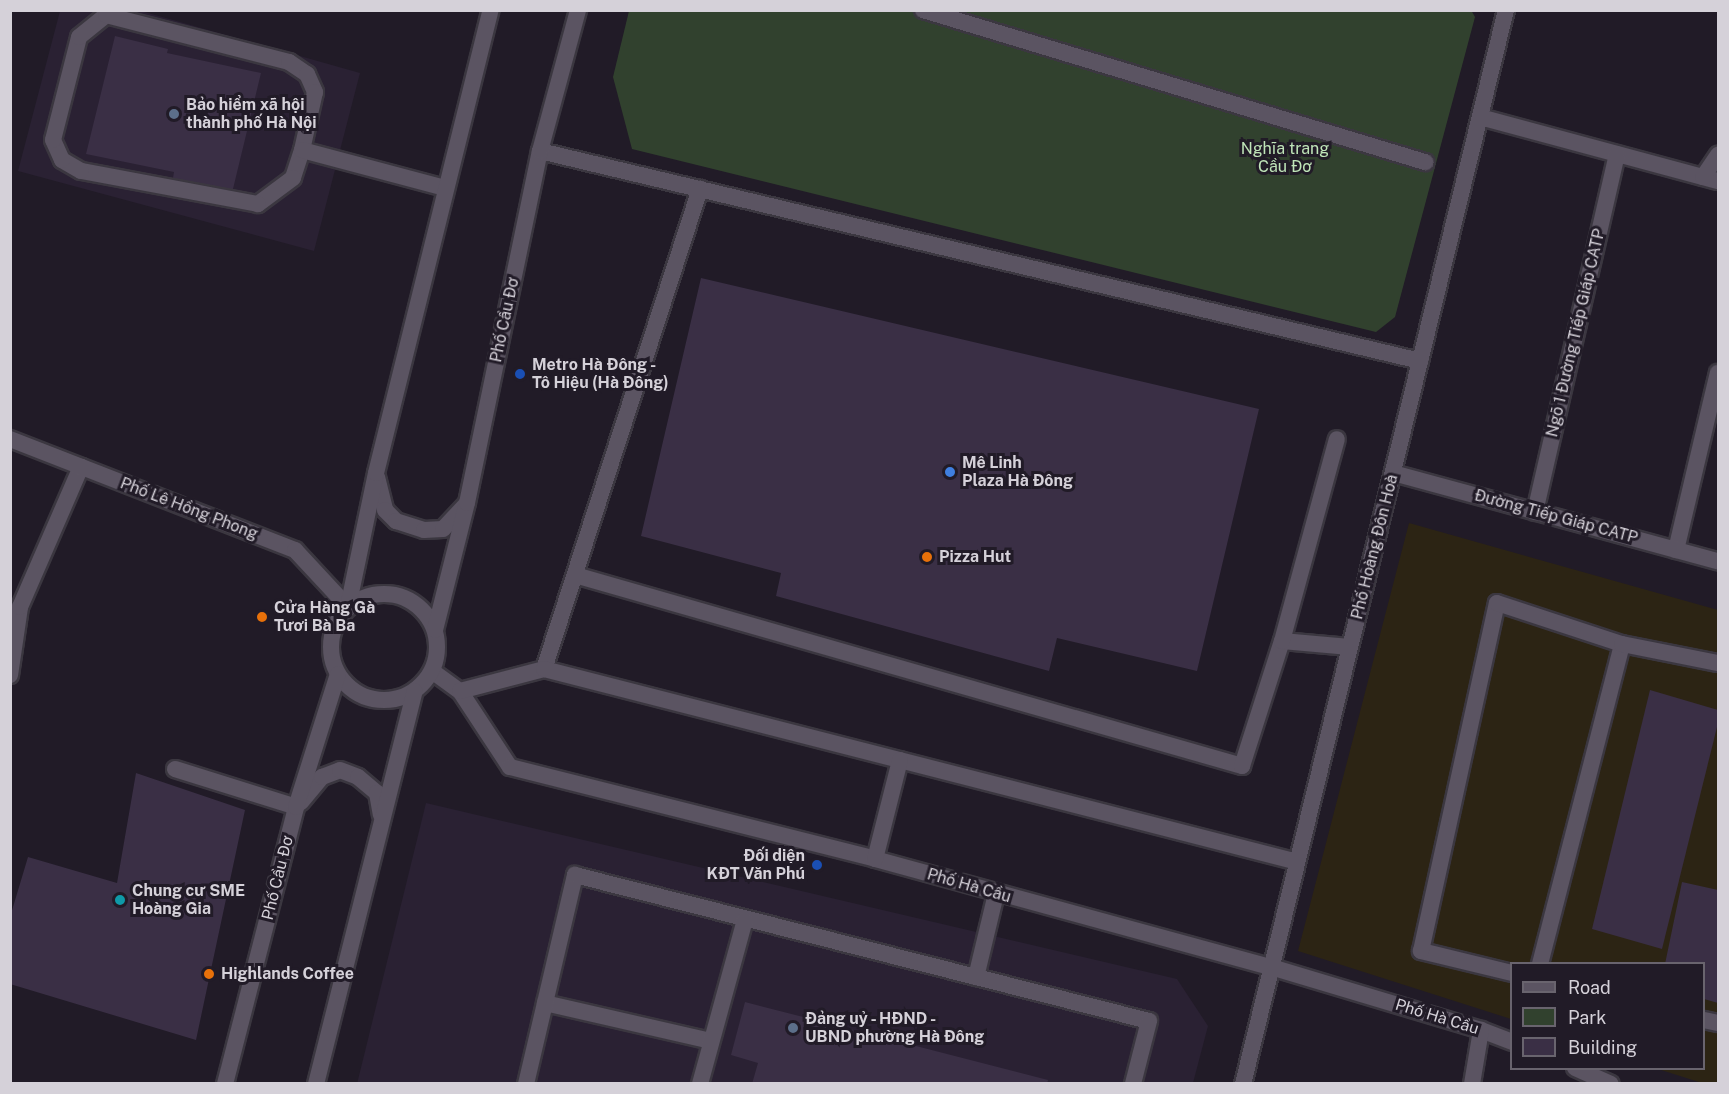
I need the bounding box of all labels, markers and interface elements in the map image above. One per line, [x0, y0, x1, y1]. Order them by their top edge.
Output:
place label: Bảo hiểm xã hội thành phố Hà Nội [186, 95, 316, 133]
marker: Bảo hiểm xã hội thành phố Hà Nội [167, 107, 181, 121]
park label: Nghĩa trang Cầu Đơ [1241, 139, 1329, 177]
street label: Ngõ 1 Đường Tiếp Giáp CATP [1543, 227, 1609, 439]
street label: Phố Cầu Đơ [487, 276, 523, 364]
place label: Metro Hà Đông - Tô Hiệu (Hà Đông) [532, 355, 669, 393]
marker: Metro Hà Đông - Tô Hiệu (Hà Đông) [513, 367, 527, 381]
place label: Mê Linh Plaza Hà Đông [962, 453, 1073, 491]
marker: Mê Linh Plaza Hà Đông [943, 465, 957, 479]
street label: Phố Hoàng Đôn Hoà [1348, 472, 1402, 622]
street label: Phố Lê Hồng Phong [117, 474, 261, 544]
street label: Đường Tiếp Giáp CATP [1472, 486, 1640, 548]
place label: Pizza Hut [939, 547, 1011, 567]
marker: Pizza Hut [920, 550, 934, 564]
place label: Cửa Hàng Gà Tươi Bà Ba [274, 598, 375, 636]
marker: Cửa Hàng Gà Tươi Bà Ba [255, 610, 269, 624]
street label: Phố Cầu Đơ [258, 834, 298, 922]
place label: Đối diện KĐT Văn Phú [706, 846, 805, 884]
marker: Đối diện KĐT Văn Phú [810, 858, 824, 872]
street label: Phố Hà Cầu [925, 865, 1013, 907]
place label: Chung cư SME Hoàng Gia [132, 881, 245, 919]
marker: Chung cư SME Hoàng Gia [113, 893, 127, 907]
legend [1510, 962, 1705, 1070]
place label: Highlands Coffee [221, 964, 354, 984]
marker: Highlands Coffee [202, 967, 216, 981]
text: Road [1568, 977, 1611, 998]
street label: Phố Hà Cầu [1393, 995, 1481, 1039]
text: Park [1568, 1007, 1606, 1028]
place label: Đảng uỷ - HĐND - UBND phường Hà Đông [805, 1009, 984, 1047]
marker: Đảng uỷ - HĐND - UBND phường Hà Đông [786, 1021, 800, 1035]
text: Building [1568, 1037, 1637, 1058]

